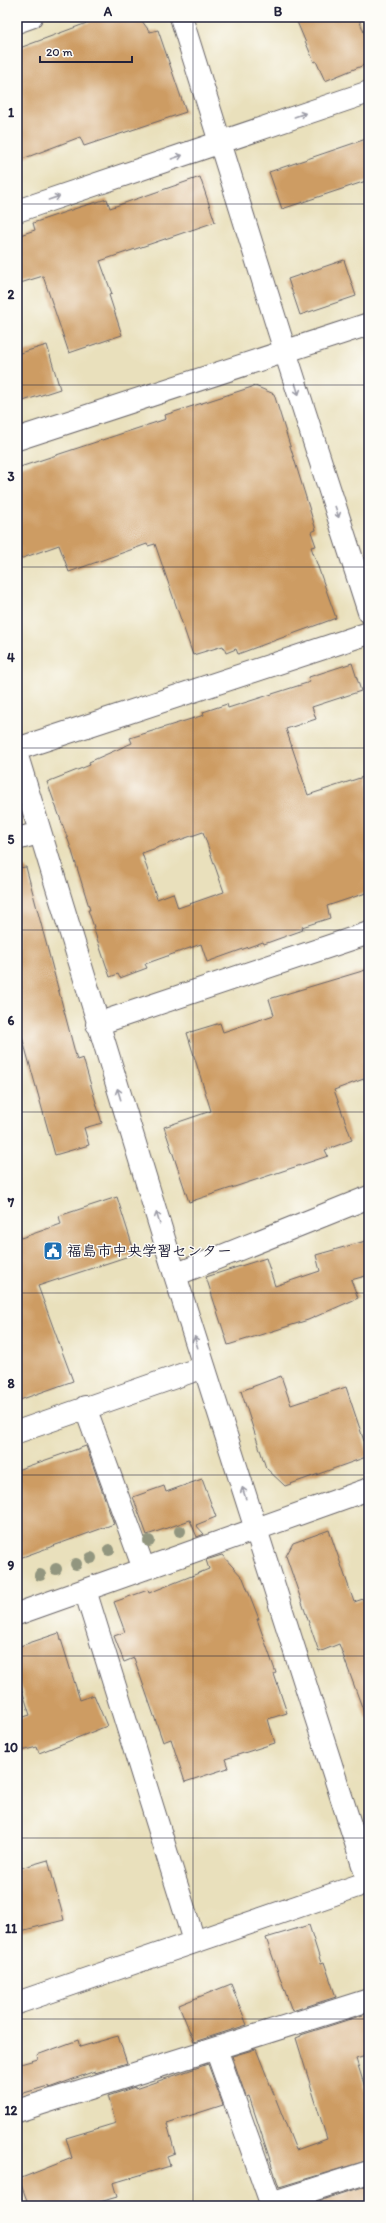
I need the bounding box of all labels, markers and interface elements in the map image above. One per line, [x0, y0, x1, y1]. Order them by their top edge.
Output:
text: A [103, 4, 113, 19]
text: B [274, 4, 283, 19]
scale bar [40, 38, 132, 64]
text: 20 m [46, 45, 73, 59]
text: 1 [8, 105, 14, 120]
one-way arrow [294, 111, 306, 119]
one-way arrow [171, 152, 183, 160]
one-way arrow [47, 194, 60, 201]
text: 2 [8, 287, 15, 302]
one-way arrow [294, 382, 301, 395]
text: 3 [7, 469, 15, 484]
one-way arrow [334, 506, 341, 519]
text: 4 [7, 650, 15, 665]
text: 5 [8, 832, 15, 847]
text: 6 [8, 1013, 15, 1028]
one-way arrow [115, 1087, 122, 1100]
text: 7 [7, 1195, 15, 1210]
one-way arrow [153, 1212, 161, 1224]
public building icon: 福島市中央学習センター [42, 1240, 64, 1262]
place label: 福島市中央学習センター [67, 1242, 232, 1260]
one-way arrow [192, 1336, 199, 1349]
text: 8 [7, 1376, 15, 1391]
one-way arrow [240, 1486, 247, 1499]
text: 9 [8, 1558, 15, 1573]
text: 10 [4, 1740, 18, 1755]
text: 11 [5, 1921, 17, 1936]
text: 12 [5, 2103, 18, 2118]

